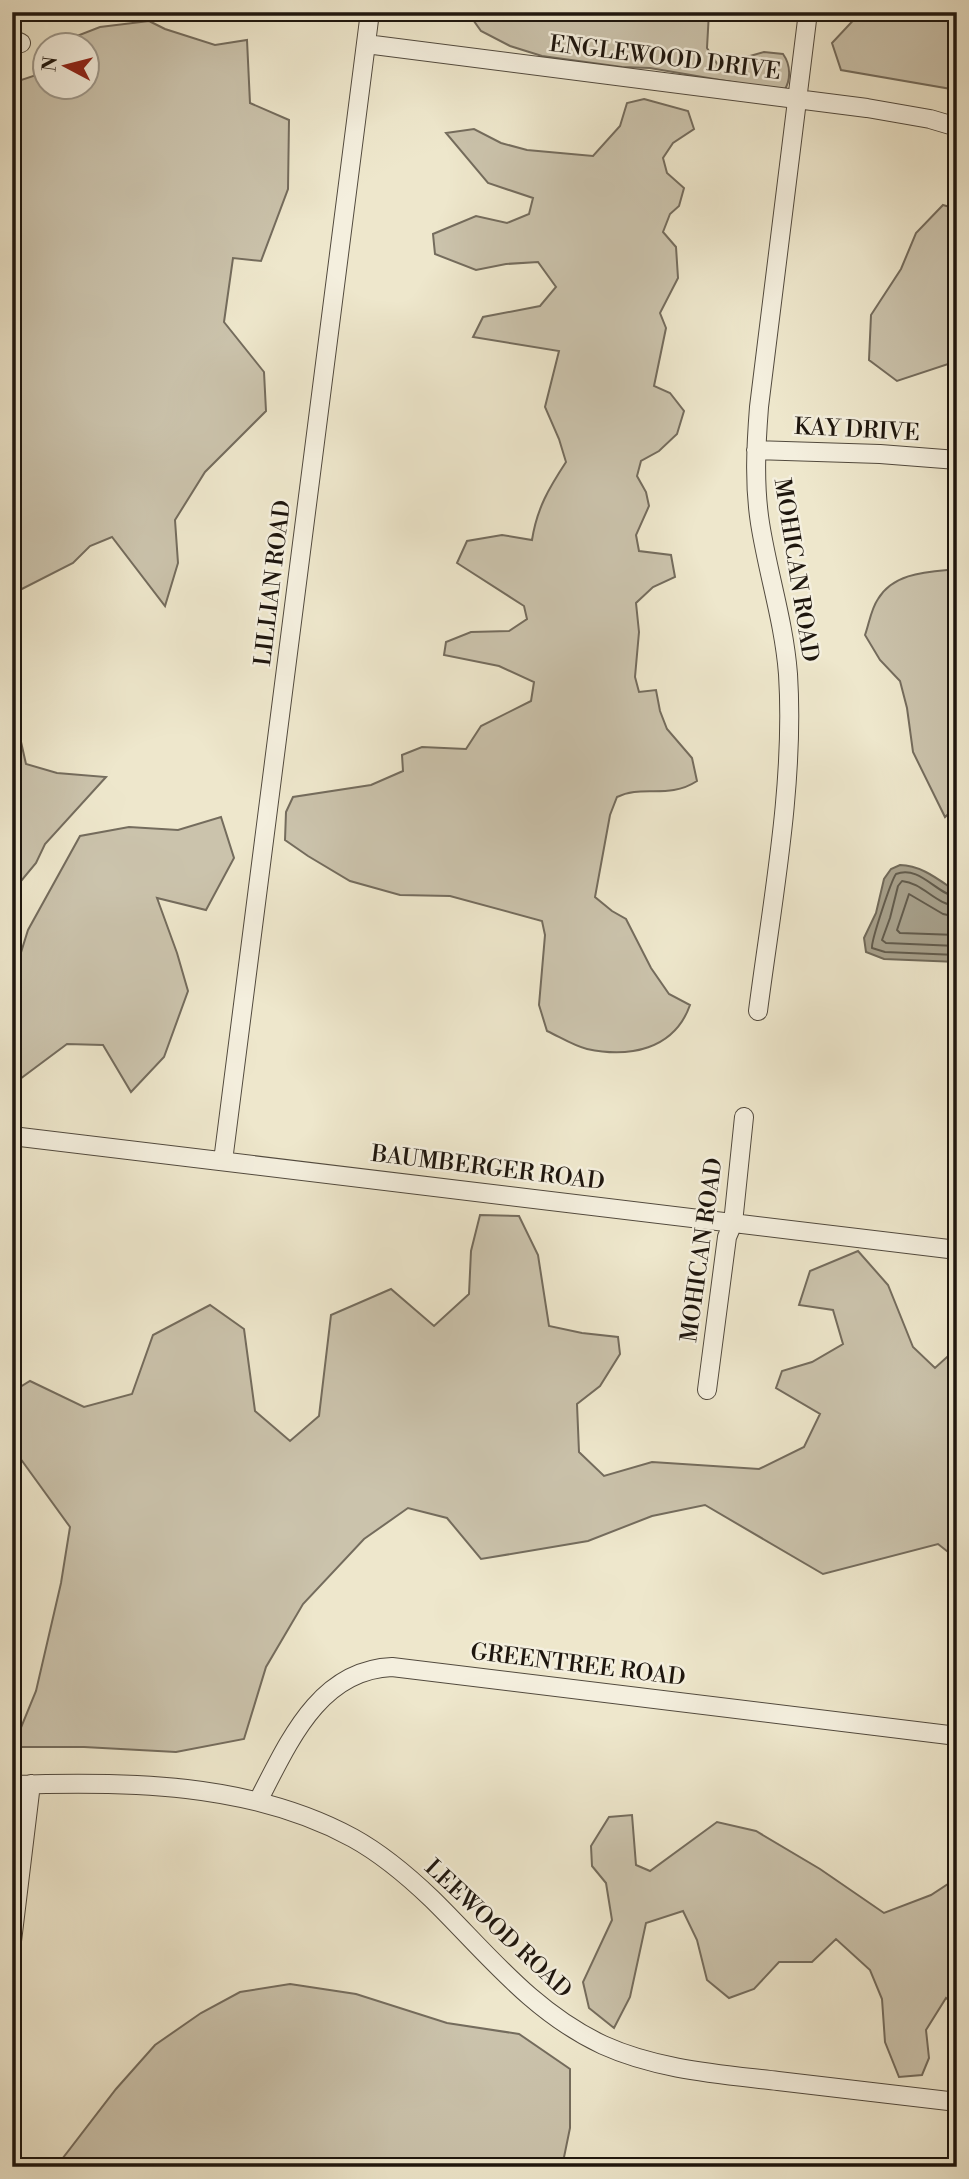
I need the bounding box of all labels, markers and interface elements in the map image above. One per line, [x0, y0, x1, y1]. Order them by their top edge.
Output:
street label: ENGLEWOOD DRIVE [548, 30, 782, 86]
north arrow [32, 32, 102, 102]
text: N [37, 55, 63, 73]
street label: KAY DRIVE [793, 413, 921, 447]
street label: MOHICAN ROAD [768, 476, 824, 664]
street label: LILLIAN ROAD [249, 498, 297, 668]
street label: BAUMBERGER ROAD [369, 1140, 606, 1196]
street label: MOHICAN ROAD [675, 1156, 729, 1344]
street label: GREENTREE ROAD [469, 1638, 687, 1692]
street label: LEEWOOD ROAD [419, 1854, 577, 2004]

